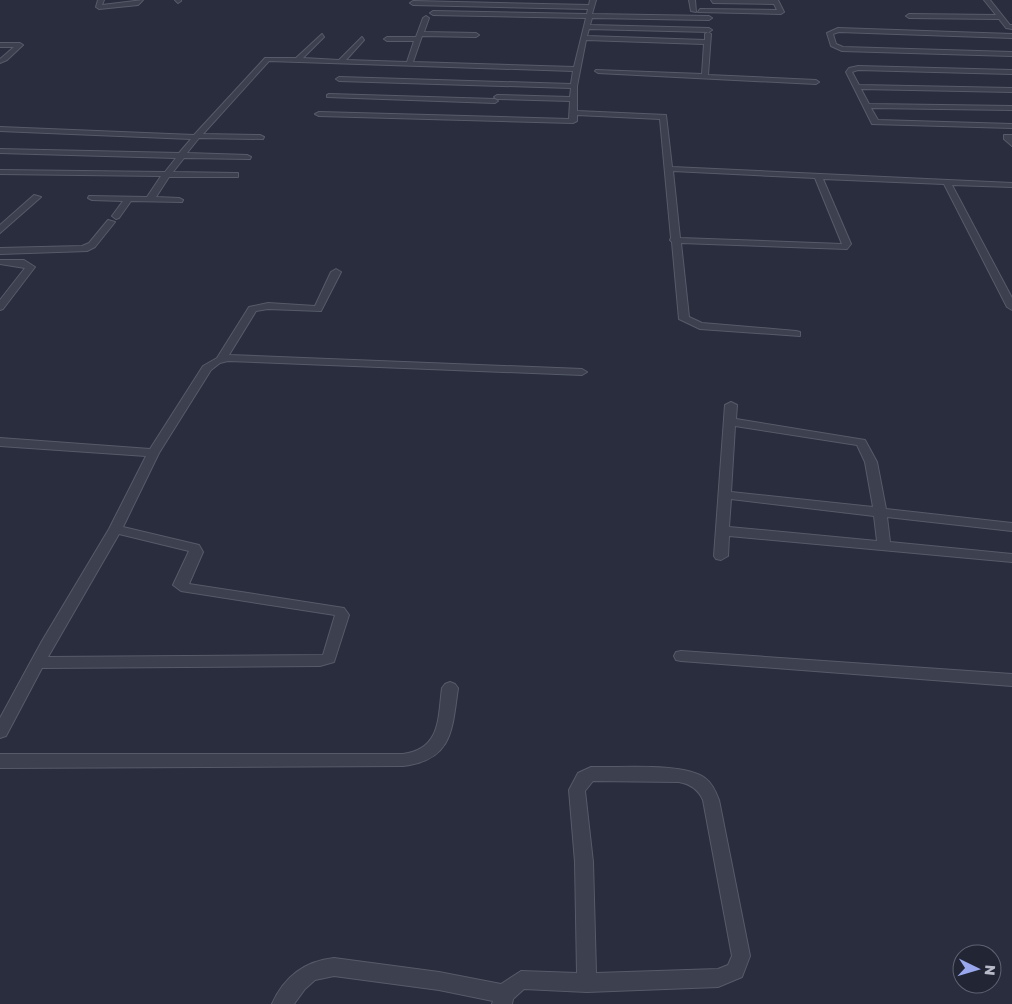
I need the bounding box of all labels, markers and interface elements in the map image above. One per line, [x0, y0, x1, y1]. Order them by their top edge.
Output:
north arrow [952, 944, 1002, 994]
text: N [982, 964, 999, 976]

